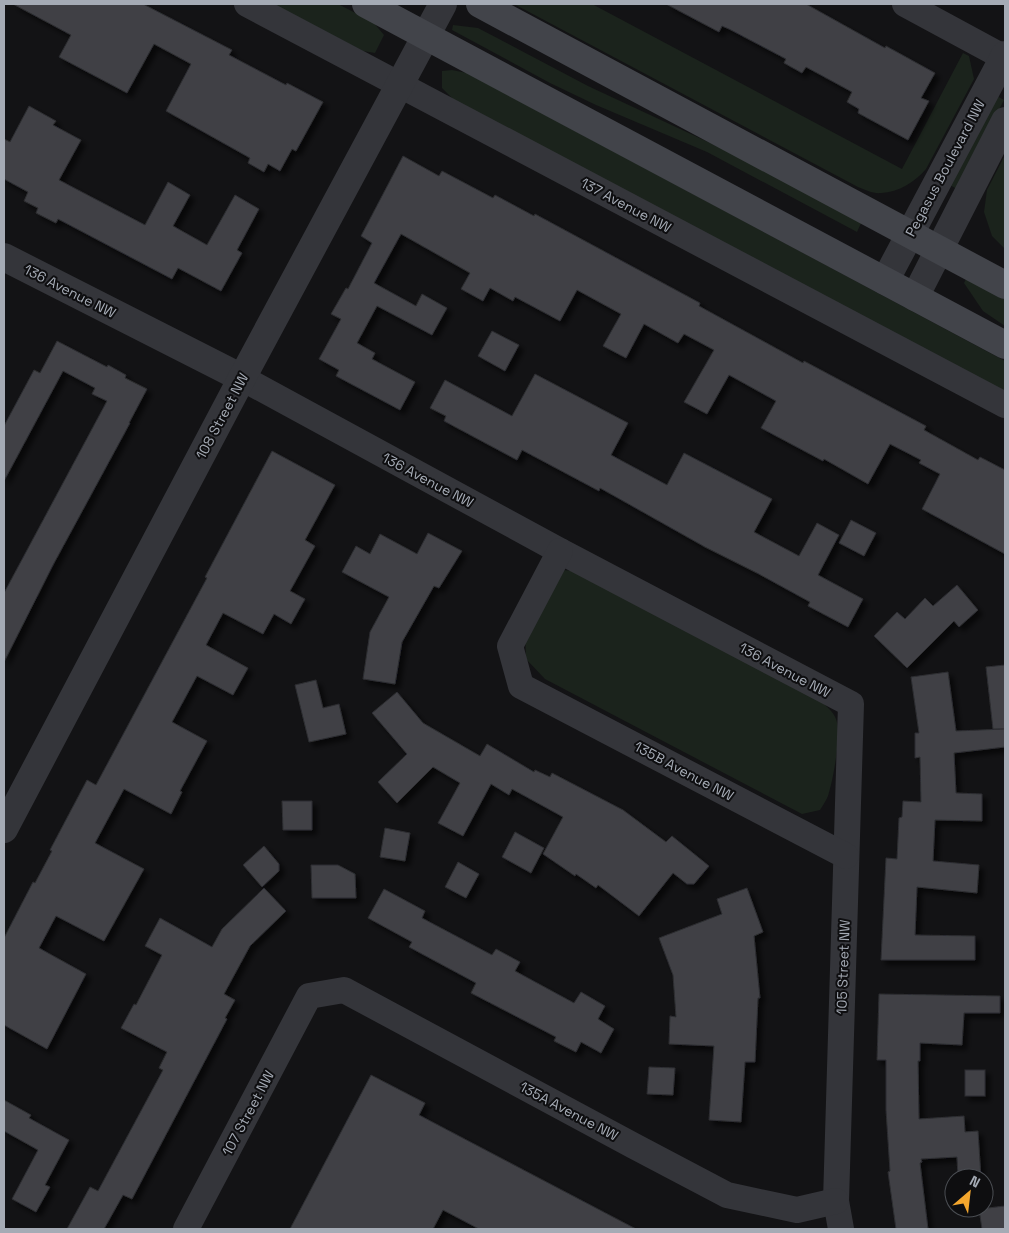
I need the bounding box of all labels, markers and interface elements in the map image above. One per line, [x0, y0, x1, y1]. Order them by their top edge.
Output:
street label: Pegasus Boulevard NW [901, 96, 989, 240]
street label: 137 Avenue NW [578, 174, 674, 236]
street label: 136 Avenue NW [21, 260, 119, 322]
street label: 108 Street NW [192, 370, 252, 462]
street label: 136 Avenue NW [379, 448, 477, 512]
street label: 136 Avenue NW [736, 638, 834, 702]
street label: 135B Avenue NW [631, 737, 737, 805]
street label: 105 Street NW [832, 919, 854, 1015]
street label: 107 Street NW [218, 1067, 278, 1159]
street label: 135A Avenue NW [517, 1077, 621, 1145]
north arrow [944, 1168, 994, 1218]
text: N [967, 1171, 983, 1192]

